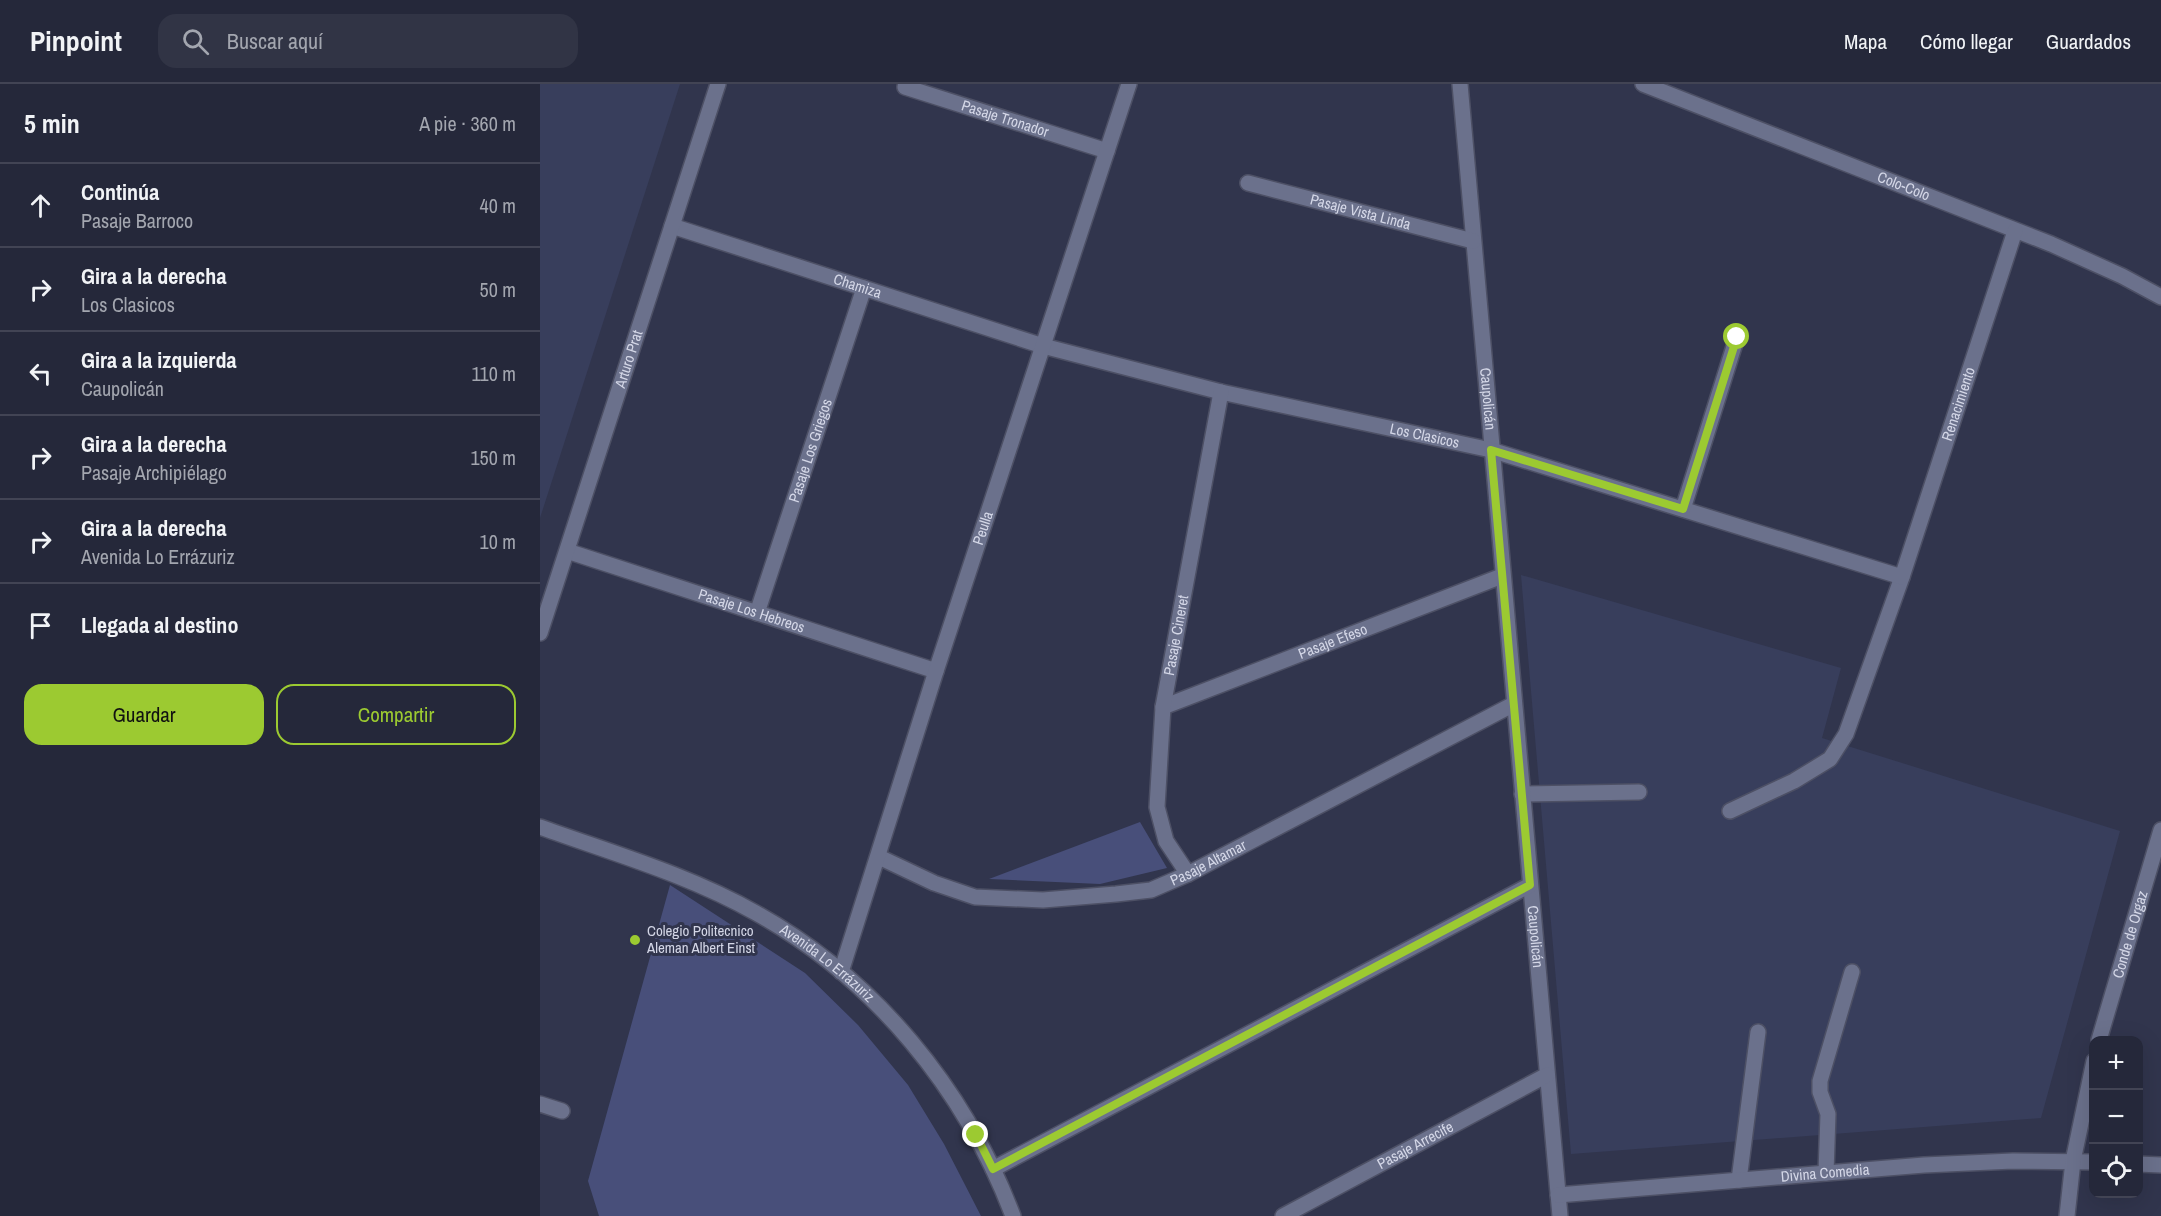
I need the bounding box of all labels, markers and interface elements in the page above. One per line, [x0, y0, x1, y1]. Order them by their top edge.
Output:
search box [158, 14, 578, 68]
text: Pinpoint [30, 22, 122, 60]
icon: search [179, 25, 212, 58]
text: Buscar aquí [227, 26, 323, 56]
text: Mapa [1844, 27, 1887, 56]
text: Cómo llegar [1920, 27, 2013, 56]
text: Guardados [2046, 27, 2131, 56]
street label: Pasaje Tronador [959, 95, 1051, 142]
text: 5 min [24, 106, 80, 141]
text: A pie · 360 m [419, 110, 516, 137]
street label: Colo-Colo [1875, 166, 1933, 206]
text: Continúa [81, 177, 159, 207]
street label: Pasaje Vista Linda [1308, 188, 1413, 235]
icon: ahead [24, 189, 57, 222]
text: 40 m [480, 192, 516, 219]
text: Pasaje Barroco [81, 207, 193, 234]
text: Gira a la derecha [81, 261, 226, 291]
street label: Chamiza [831, 268, 884, 303]
icon: right [24, 273, 57, 306]
text: 50 m [480, 276, 516, 303]
text: Los Clasicos [81, 291, 175, 318]
route start [1723, 323, 1749, 349]
street label: Arturo Prat [609, 327, 648, 391]
text: Gira a la izquierda [81, 345, 236, 375]
icon: left [24, 357, 57, 390]
text: 110 m [472, 360, 516, 387]
street label: Renacimiento [1936, 364, 1980, 444]
street label: Caupolicán [1475, 367, 1502, 431]
text: Caupolicán [81, 375, 164, 402]
street label: Pasaje Los Griegos [783, 396, 837, 505]
street label: Los Clasicos [1388, 418, 1461, 453]
text: Gira a la derecha [81, 429, 226, 459]
icon: right [24, 441, 57, 474]
text: 150 m [470, 444, 516, 471]
text: Pasaje Archipiélago [81, 459, 227, 486]
street label: Peulla [967, 508, 998, 548]
text: Gira a la derecha [81, 513, 226, 543]
icon: right [24, 525, 57, 558]
text: 10 m [480, 528, 516, 555]
text: Avenida Lo Errázuriz [81, 543, 235, 570]
street label: Pasaje Los Hebreos [696, 583, 808, 638]
street label: Pasaje Cineret [1158, 593, 1194, 677]
icon: arrive [24, 609, 57, 642]
text: Llegada al destino [81, 610, 238, 640]
street label: Pasaje Efeso [1295, 618, 1370, 664]
button: Guardar [24, 684, 264, 745]
button: Compartir [276, 684, 516, 745]
street label: Pasaje Altamar [1167, 834, 1250, 890]
street label: Conde de Orgaz [2107, 888, 2153, 981]
street label: Caupolicán [1523, 905, 1549, 969]
street label: Avenida Lo Errázuriz [775, 918, 879, 1007]
place label: Colegio Politecnico Aleman Albert Einst [646, 920, 756, 958]
marker: Colegio Politecnico Aleman Albert Einst [628, 933, 642, 947]
map controls [2089, 1036, 2143, 1198]
button: + [2089, 1036, 2143, 1090]
button: − [2089, 1090, 2143, 1144]
street label: Pasaje Arrecife [1373, 1116, 1457, 1174]
route end [962, 1121, 988, 1147]
button: locate [2089, 1144, 2143, 1198]
street label: Divina Comedia [1780, 1158, 1870, 1187]

